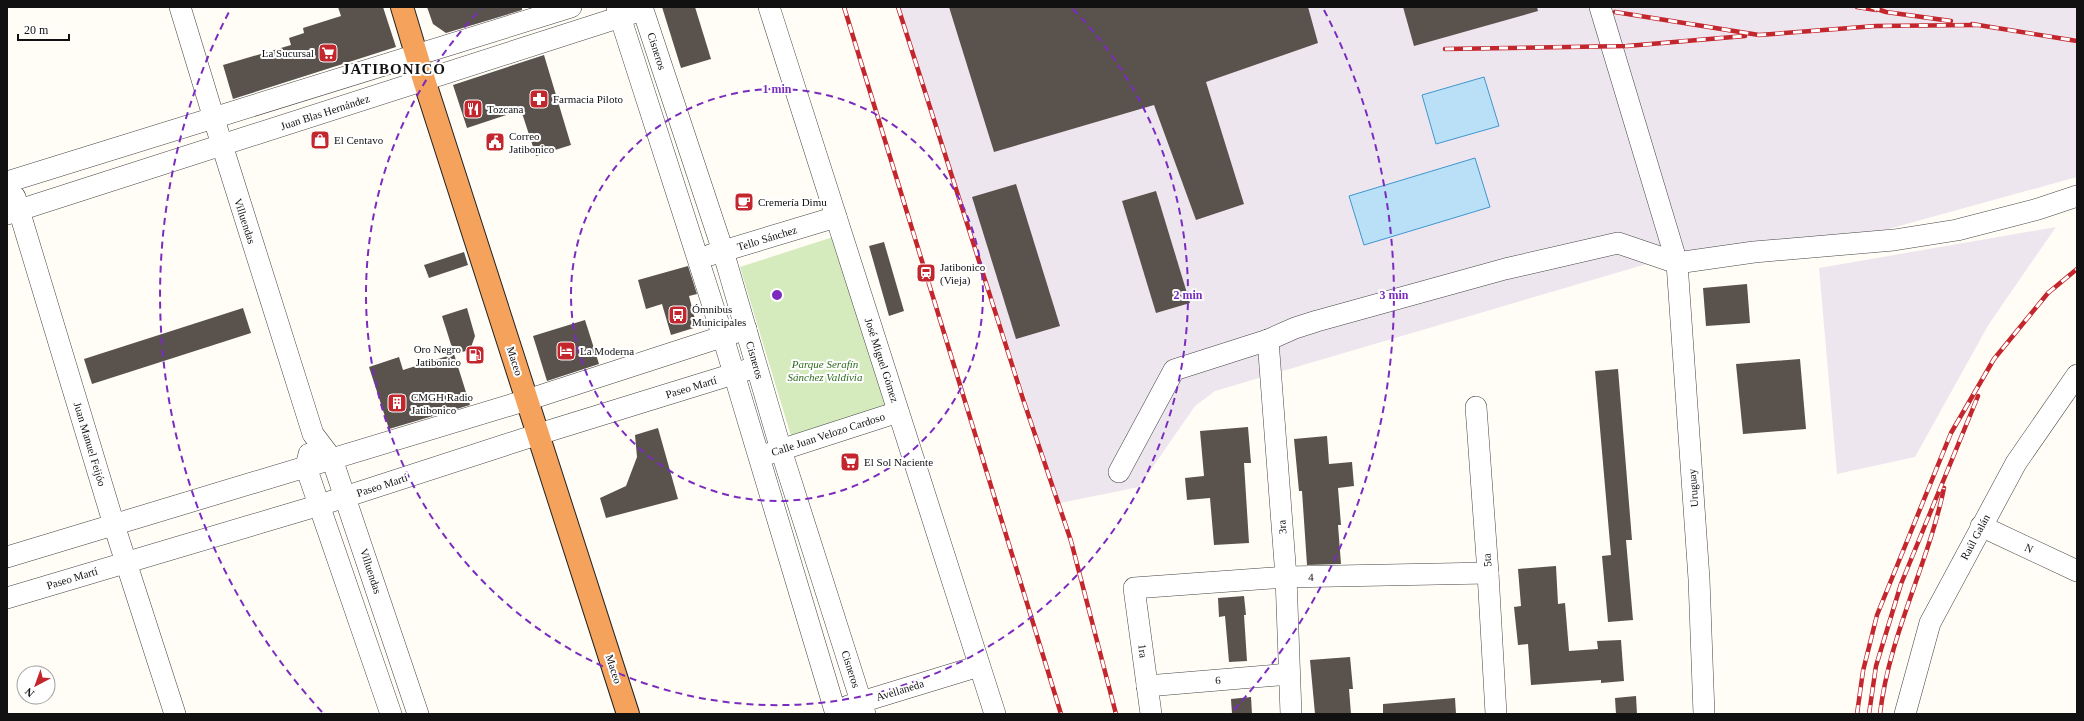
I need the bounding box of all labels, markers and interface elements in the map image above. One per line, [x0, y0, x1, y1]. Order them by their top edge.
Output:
scale bar [18, 16, 69, 42]
text: 20 m [24, 23, 49, 37]
street label: Cisneros [645, 31, 669, 71]
supermarket icon: La Sucursal [317, 42, 339, 64]
place label: La Sucursal [262, 47, 314, 59]
district label: JATIBONICO [342, 61, 446, 77]
text: 1 min [762, 82, 792, 96]
pharmacy icon: Farmacia Piloto [528, 88, 550, 110]
street label: Juan Blas Hernández [279, 92, 371, 132]
place label: Farmacia Piloto [553, 93, 623, 105]
restaurant icon: Tozcana [462, 98, 484, 120]
place label: Tozcana [487, 103, 524, 115]
shop icon: El Centavo [309, 129, 331, 151]
place label: Correo Jatibonico [509, 130, 555, 155]
public building icon: Correo Jatibonico [484, 131, 506, 153]
place label: El Centavo [334, 134, 384, 146]
cafe icon: Cremería Dimu [733, 191, 755, 213]
place label: Cremería Dimu [758, 196, 827, 208]
street label: Villuendas [232, 197, 258, 245]
street label: Tello Sánchez [736, 223, 798, 253]
place label: Jatibonico (Vieja) [940, 261, 986, 287]
station icon: Jatibonico (Vieja) [915, 262, 937, 284]
centre of rings [770, 288, 784, 302]
text: 2 min [1173, 288, 1203, 302]
text: 3 min [1379, 288, 1409, 302]
place label: Ómnibus Municipales [692, 303, 746, 328]
bus stop icon: Ómnibus Municipales [667, 304, 689, 326]
street label: José Miguel Gómez [863, 316, 901, 404]
hotel icon: La Moderna [555, 340, 577, 362]
street label: Cisneros [744, 340, 766, 380]
place label: Oro Negro Jatibonico [414, 343, 461, 368]
fuel station icon: Oro Negro Jatibonico [464, 344, 486, 366]
street label: Maceo [505, 345, 525, 378]
place label: La Moderna [580, 345, 634, 357]
park label: Parque Serafín Sánchez Valdivia [788, 358, 863, 383]
street label: Paseo Martí [664, 374, 718, 400]
place label: CMGH Radio Jatibonico [411, 391, 474, 416]
building icon: CMGH Radio Jatibonico [386, 392, 408, 414]
street label: Juan Manuel Feijóo [71, 400, 109, 488]
street label: Calle Juan Velozo Cardoso [770, 410, 887, 458]
supermarket icon: El Sol Naciente [839, 451, 861, 473]
place label: El Sol Naciente [864, 456, 933, 468]
street label: Uruguay [1686, 468, 1700, 508]
street label: Paseo Martí [355, 471, 409, 499]
street label: Raúl Galán [1958, 512, 1992, 562]
street label: 3ra [1275, 519, 1289, 535]
street label: N [2023, 541, 2035, 555]
street label: Villuendas [358, 547, 384, 595]
street label: 5ta [1481, 553, 1493, 567]
street label: Paseo Martí [45, 565, 99, 591]
street label: 4 [1308, 571, 1314, 583]
street label: 1ra [1136, 643, 1150, 659]
street label: Cisneros [839, 649, 863, 689]
street label: Maceo [604, 653, 624, 686]
north arrow [16, 665, 56, 705]
street label: 6 [1215, 674, 1222, 686]
street label: Avellaneda [875, 677, 925, 703]
text: N [22, 685, 36, 700]

